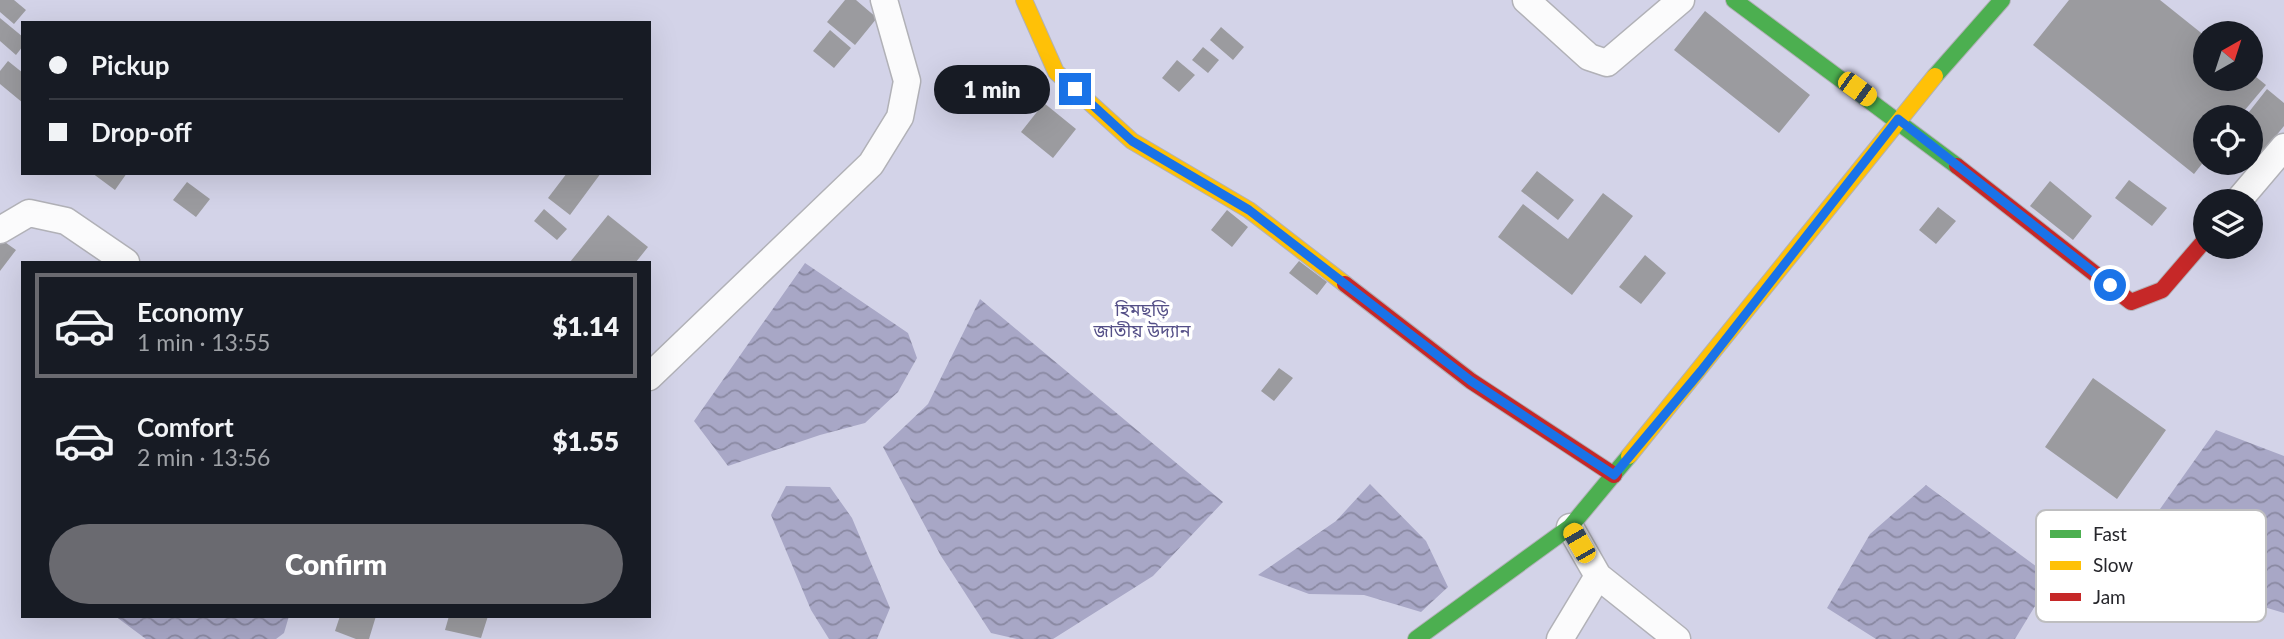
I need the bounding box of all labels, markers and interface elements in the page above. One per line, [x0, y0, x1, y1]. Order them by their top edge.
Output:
north arrow [2193, 21, 2263, 91]
map controls [2193, 21, 2263, 259]
text: Pickup [91, 49, 170, 81]
callout: 1 min [935, 64, 1050, 114]
car [1834, 68, 1881, 110]
route end [1059, 73, 1091, 105]
text: 1 min [963, 75, 1021, 103]
button: locate [2193, 105, 2263, 175]
text: Drop-off [91, 116, 192, 148]
button: layers [2193, 189, 2263, 259]
route start [2094, 269, 2126, 301]
icon: car [53, 294, 116, 357]
text: Economy [137, 296, 243, 328]
park label: হিমছড়ি জাতীয় উদ্যান [1093, 298, 1192, 341]
text: $1.14 [552, 310, 619, 342]
text: 1 min · 13:55 [137, 328, 270, 356]
icon: car [53, 409, 116, 472]
text: Comfort [137, 411, 234, 443]
text: $1.55 [552, 425, 619, 457]
text: 2 min · 13:56 [137, 443, 270, 471]
legend [2036, 510, 2266, 622]
car [1560, 520, 1599, 566]
text: Fast [2093, 522, 2127, 545]
button: Confirm [49, 524, 623, 604]
text: Slow [2093, 553, 2133, 576]
text: Jam [2093, 585, 2126, 608]

